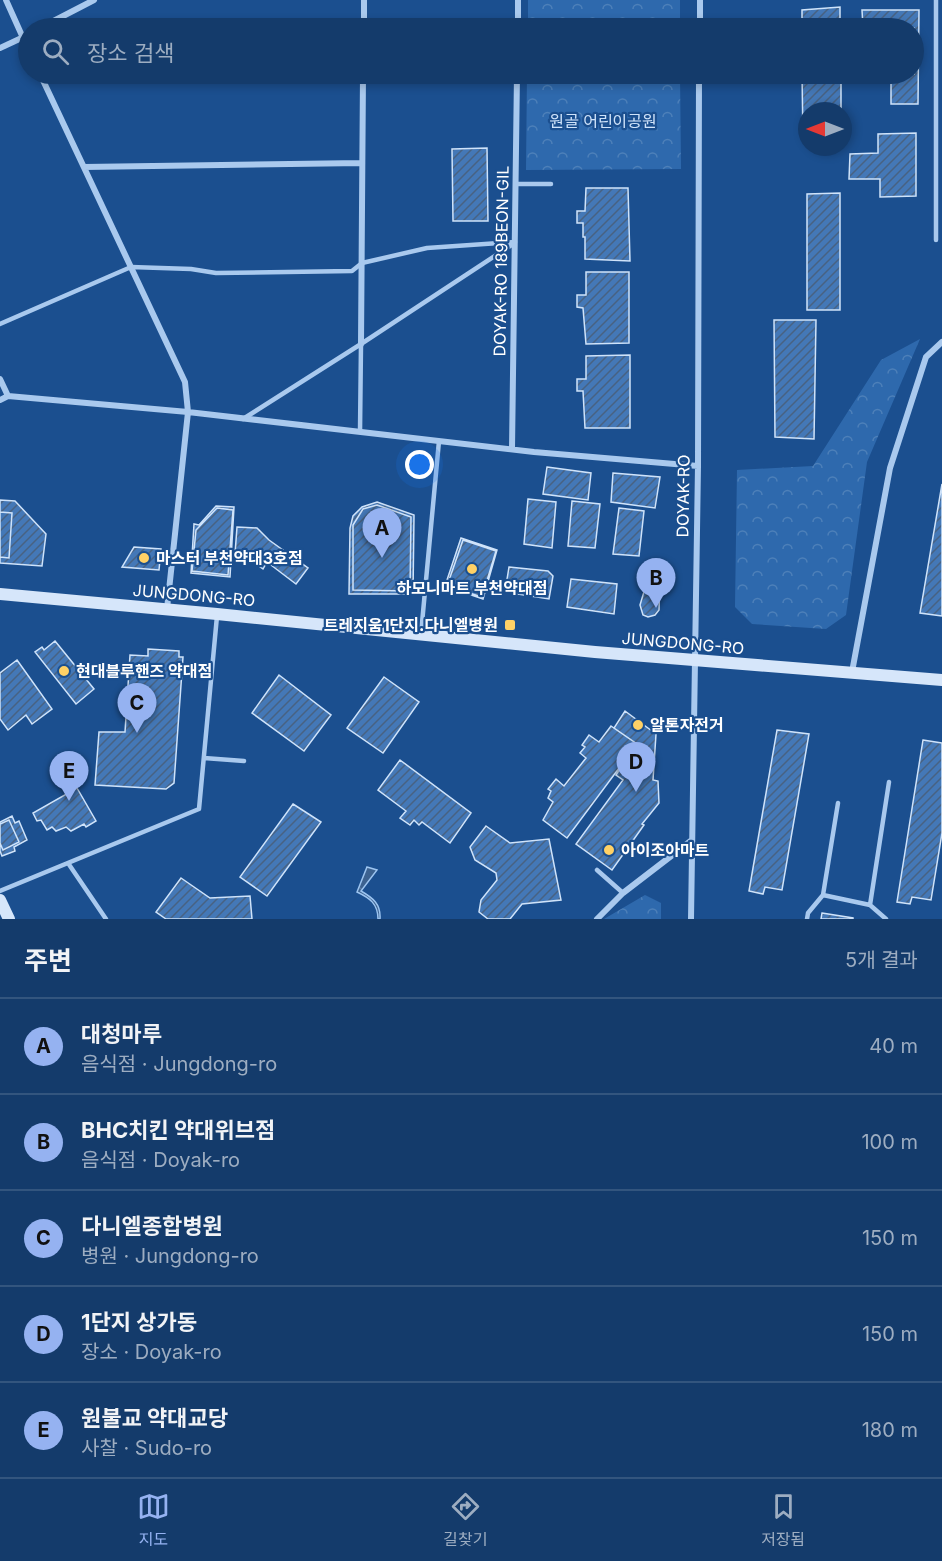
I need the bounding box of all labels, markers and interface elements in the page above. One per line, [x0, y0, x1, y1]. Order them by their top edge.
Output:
search box [18, 18, 924, 84]
icon: search [39, 35, 72, 68]
text: 장소 검색 [87, 40, 174, 66]
north arrow [798, 102, 852, 156]
park label: 원골 어린이공원 [549, 111, 657, 131]
street label: DOYAK-RO 189BEON-GIL [489, 165, 513, 357]
your location [405, 450, 434, 479]
street label: DOYAK-RO [672, 454, 694, 538]
pin: A [362, 508, 401, 558]
place label: 마스터 부천약대3호점 [156, 548, 303, 568]
marker: 마스터 부천약대3호점 [137, 551, 151, 565]
pin: B [636, 558, 676, 608]
marker: 하모니마트 부천약대점 [465, 562, 479, 576]
place label: 하모니마트 부천약대점 [397, 578, 548, 598]
street label: JUNGDONG-RO [132, 580, 256, 610]
place label: 트레지움1단지.다니엘병원 [324, 615, 498, 635]
marker: 트레지움1단지.다니엘병원 [503, 618, 517, 632]
street label: JUNGDONG-RO [621, 628, 745, 658]
place label: 현대블루핸즈 약대점 [76, 661, 212, 681]
marker: 현대블루핸즈 약대점 [57, 664, 71, 678]
pin: C [118, 684, 156, 733]
place label: 알톤자전거 [650, 715, 724, 735]
marker: 알톤자전거 [631, 718, 645, 732]
pin: D [616, 742, 656, 792]
pin: E [50, 752, 88, 801]
place label: 아이조아마트 [621, 840, 710, 860]
marker: 아이조아마트 [602, 843, 616, 857]
text: 주변 [24, 945, 72, 976]
text: 5개 결과 [845, 948, 918, 972]
text: 대청마루 [81, 1021, 162, 1047]
text: A [36, 1034, 51, 1058]
text: 40 m [869, 1034, 918, 1058]
text: 음식점 · Jungdong-ro [81, 1052, 277, 1076]
text: BHC치킨 약대위브점 [81, 1117, 275, 1143]
text: B [37, 1130, 50, 1154]
text: 100 m [861, 1130, 918, 1154]
text: 음식점 · Doyak-ro [81, 1148, 240, 1172]
text: 다니엘종합병원 [81, 1213, 223, 1239]
text: C [36, 1226, 51, 1250]
text: 150 m [862, 1226, 918, 1250]
text: 병원 · Jungdong-ro [81, 1244, 259, 1268]
text: 1단지 상가동 [81, 1309, 197, 1335]
text: D [36, 1322, 51, 1346]
text: 150 m [862, 1322, 918, 1346]
text: 장소 · Doyak-ro [81, 1340, 222, 1364]
text: 원불교 약대교당 [81, 1405, 228, 1431]
text: E [37, 1418, 50, 1442]
text: 180 m [862, 1418, 918, 1442]
text: 사찰 · Sudo-ro [81, 1436, 212, 1460]
tab: 지도 [137, 1490, 170, 1550]
tab: 길찾기 [443, 1490, 487, 1550]
tab: 저장됨 [761, 1490, 805, 1550]

